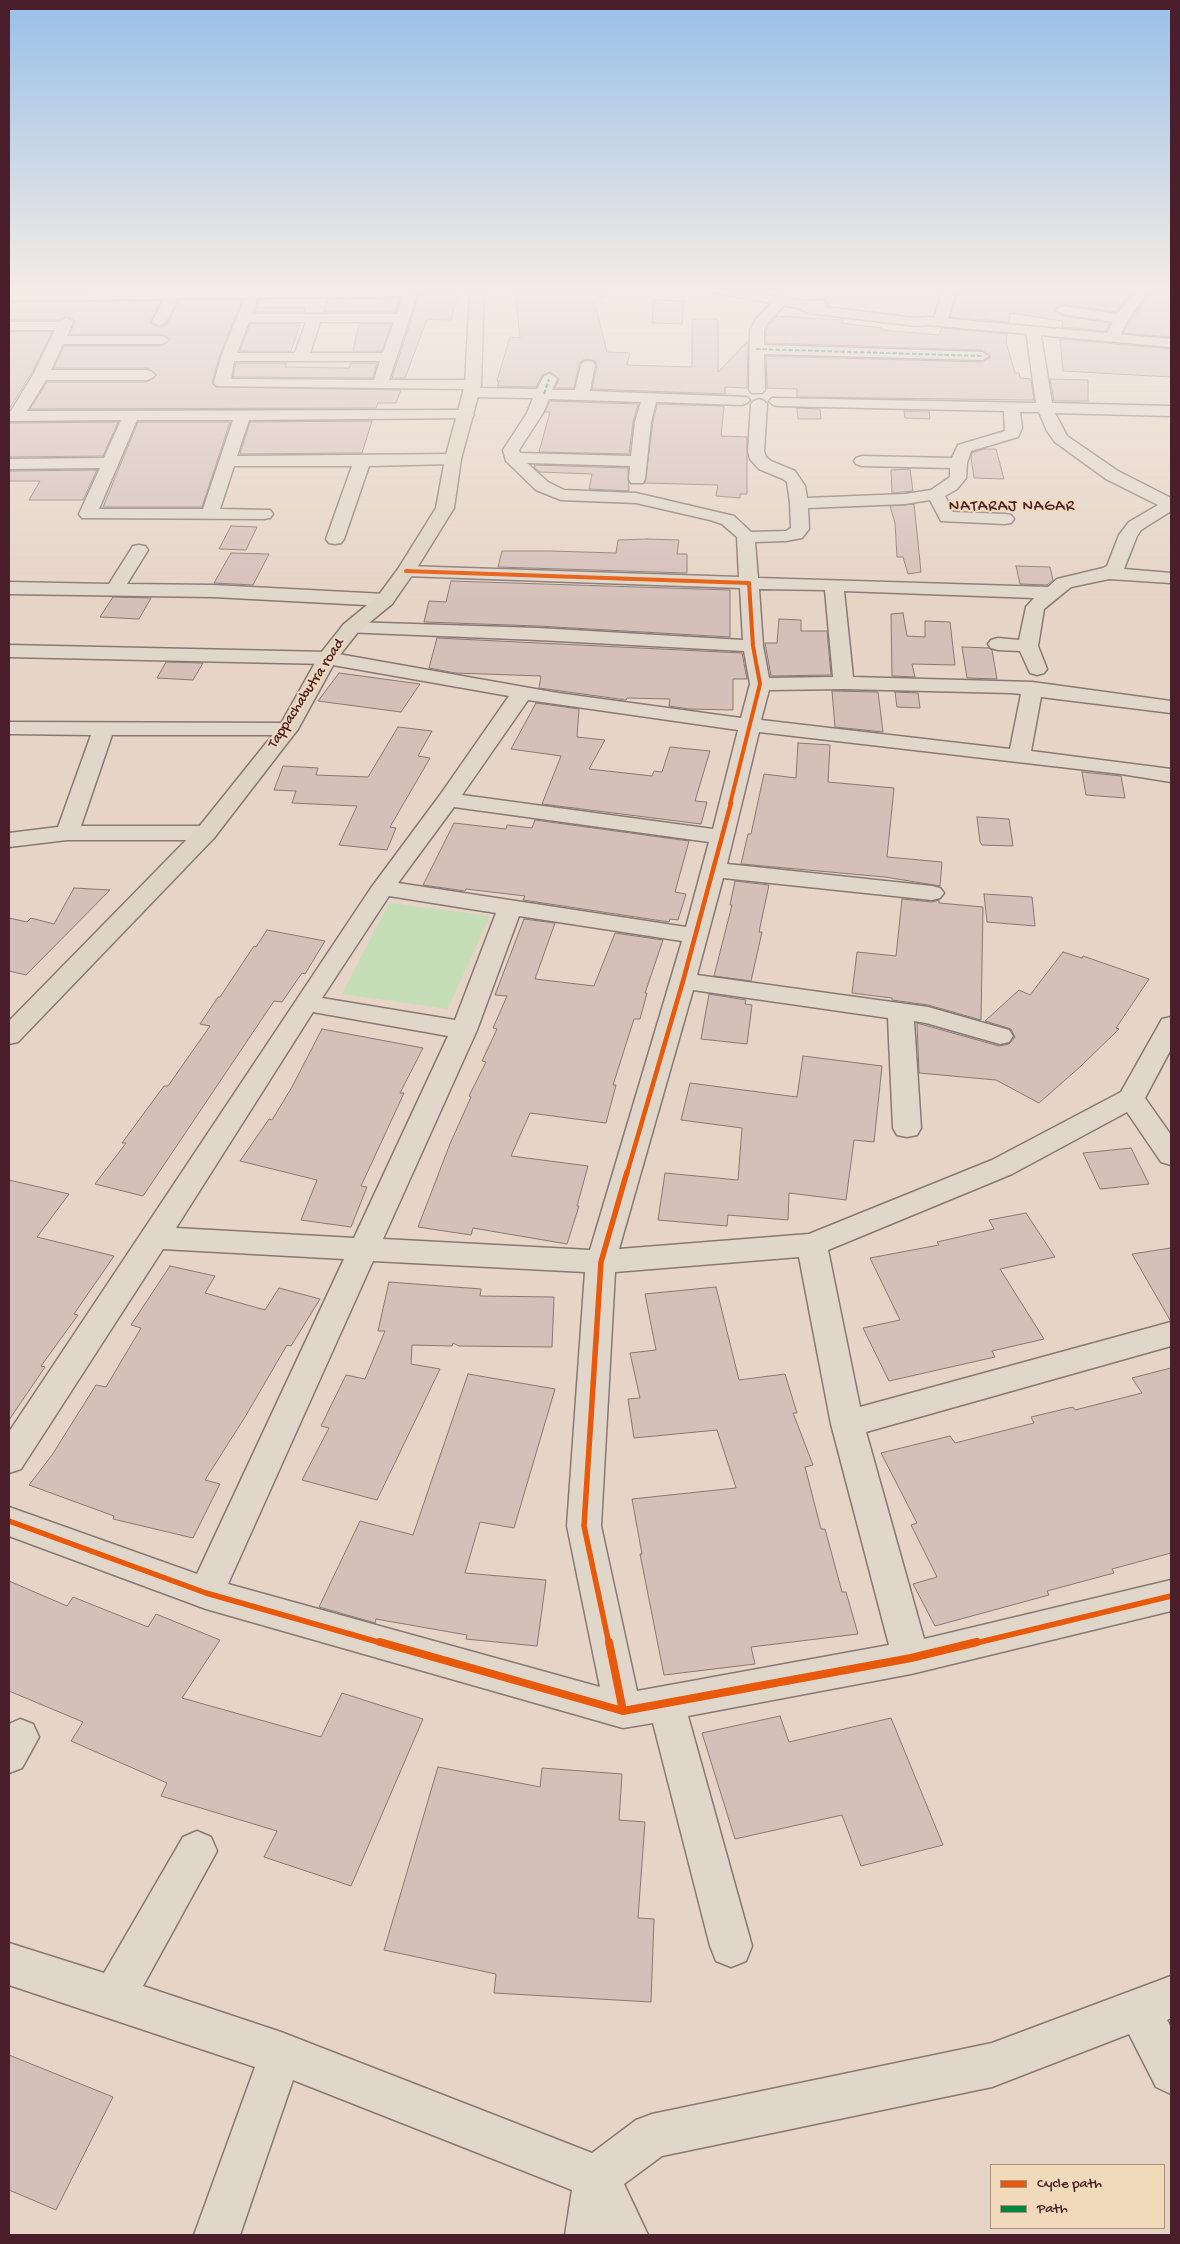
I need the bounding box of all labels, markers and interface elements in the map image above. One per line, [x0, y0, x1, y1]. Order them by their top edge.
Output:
district label: NATARAJ NAGAR [947, 498, 1077, 518]
street label: Tappachabutra road [265, 636, 349, 752]
legend [990, 2164, 1165, 2229]
text: Cycle path [1037, 2175, 1102, 2193]
text: Path [1037, 2200, 1068, 2218]

